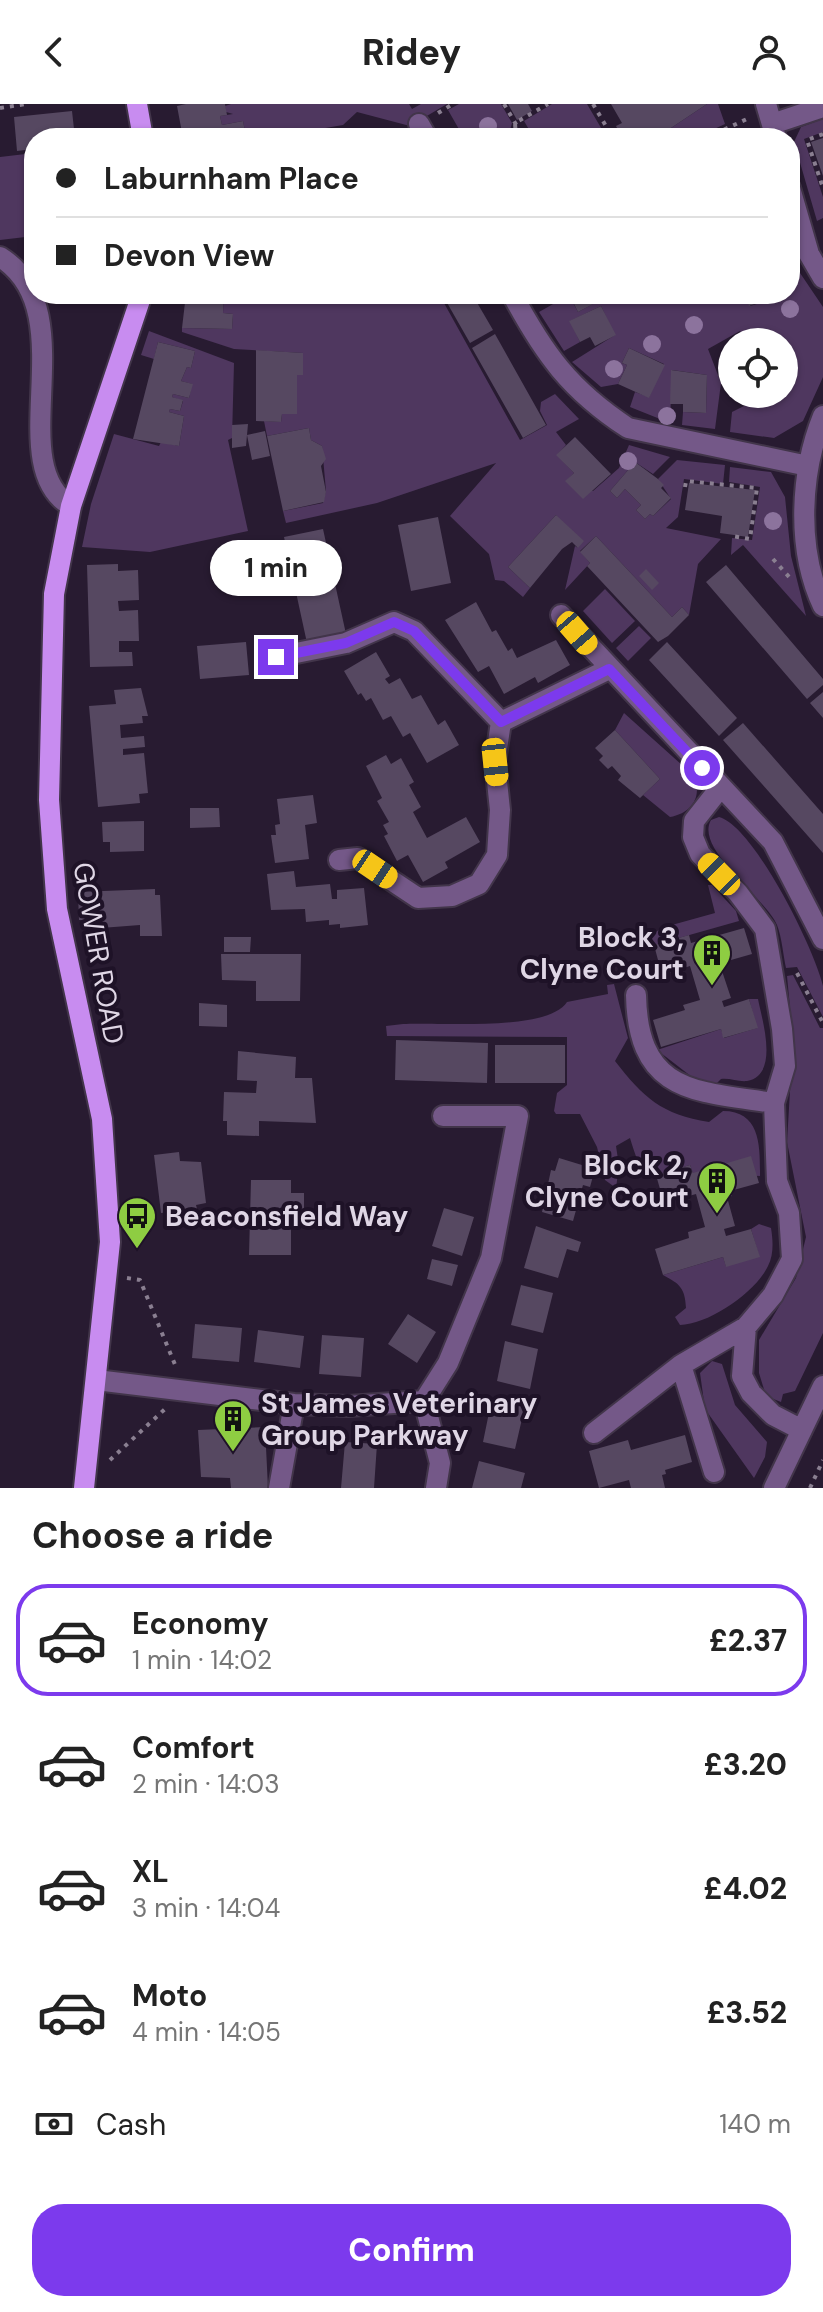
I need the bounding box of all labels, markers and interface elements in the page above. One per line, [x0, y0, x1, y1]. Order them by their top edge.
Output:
text: Ridey [362, 29, 461, 76]
icon: back [32, 30, 76, 74]
icon: person [747, 30, 791, 74]
text: Laburnham Place [104, 159, 359, 198]
text: Devon View [104, 236, 274, 275]
map controls [718, 328, 798, 408]
button: locate [718, 328, 798, 408]
callout: 1 min [210, 541, 342, 597]
text: 1 min [244, 551, 308, 585]
car [552, 607, 602, 659]
route end [258, 639, 294, 675]
car [481, 737, 509, 787]
route start [684, 750, 720, 786]
car [348, 846, 402, 892]
car [694, 849, 744, 899]
street label: GOWER ROAD [64, 859, 133, 1047]
place label: Block 3, Clyne Court [520, 919, 684, 988]
building icon: Block 3, Clyne Court [691, 932, 733, 987]
place label: Block 2, Clyne Court [525, 1147, 689, 1216]
building icon: Block 2, Clyne Court [696, 1160, 738, 1215]
bus stop icon: Beaconsfield Way [116, 1195, 158, 1250]
place label: Beaconsfield Way [165, 1198, 408, 1235]
place label: St James Veterinary Group Parkway [261, 1385, 537, 1454]
building icon: St James Veterinary Group Parkway [212, 1398, 254, 1453]
text: Choose a ride [32, 1512, 273, 1559]
icon: car [36, 1604, 108, 1676]
text: Economy [132, 1604, 269, 1643]
text: £2.37 [709, 1621, 787, 1660]
text: 1 min · 14:02 [132, 1643, 272, 1677]
icon: car [36, 1728, 108, 1800]
text: Comfort [132, 1728, 255, 1767]
text: £3.20 [704, 1745, 787, 1784]
text: 2 min · 14:03 [132, 1767, 280, 1801]
icon: car [36, 1852, 108, 1924]
text: XL [132, 1852, 169, 1891]
text: £4.02 [703, 1869, 787, 1908]
text: 3 min · 14:04 [132, 1891, 280, 1925]
icon: car [36, 1976, 108, 2048]
text: Moto [132, 1976, 207, 2015]
text: £3.52 [706, 1993, 787, 2032]
text: 4 min · 14:05 [132, 2015, 281, 2049]
icon: cash [32, 2102, 76, 2146]
text: Cash [96, 2105, 166, 2144]
text: 140 m [719, 2107, 791, 2141]
button: Confirm [32, 2204, 791, 2296]

